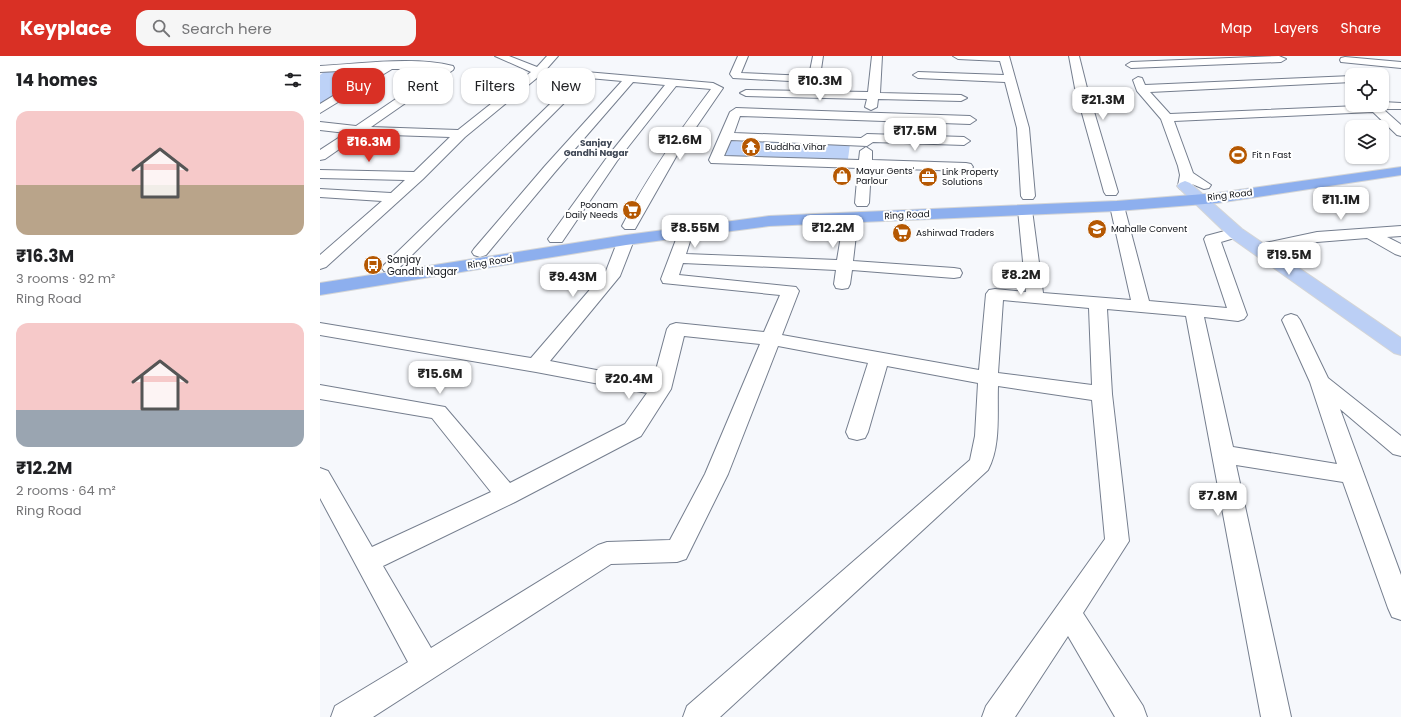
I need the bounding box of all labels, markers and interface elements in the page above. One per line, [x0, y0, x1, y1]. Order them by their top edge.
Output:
search box [136, 10, 416, 46]
text: Keyplace [20, 15, 112, 42]
icon: search [150, 17, 172, 39]
text: Search here [182, 18, 272, 39]
text: Map [1221, 18, 1252, 38]
text: Layers [1274, 18, 1318, 38]
text: Share [1340, 18, 1381, 38]
text: 14 homes [16, 68, 98, 92]
chip: Buy [332, 68, 385, 104]
chip: Rent [393, 68, 453, 104]
chip: Filters [461, 68, 529, 104]
chip: New [537, 68, 595, 104]
pin: ₹10.3M [787, 68, 853, 102]
map controls [1345, 68, 1389, 164]
button: locate [1345, 68, 1389, 112]
icon: filters [282, 69, 304, 91]
text: ₹10.3M [798, 71, 842, 90]
pin: ₹21.3M [1070, 87, 1136, 121]
text: ₹21.3M [1081, 90, 1125, 109]
pin: ₹17.5M [882, 118, 948, 152]
button: layers [1345, 120, 1389, 164]
text: ₹17.5M [893, 121, 937, 140]
pin: ₹12.6M [647, 127, 713, 161]
pin: ₹16.3M [336, 129, 402, 163]
text: ₹12.6M [658, 130, 702, 149]
text: ₹16.3M [347, 132, 391, 151]
temple icon: Buddha Vihar [740, 136, 762, 158]
icon: home [124, 137, 196, 209]
district label: Sanjay Gandhi Nagar [564, 137, 629, 159]
place label: Buddha Vihar [765, 141, 827, 153]
sports icon: Fit n Fast [1227, 144, 1249, 166]
place label: Fit n Fast [1252, 149, 1291, 161]
shop icon: Mayur Gents' Parlour [831, 165, 853, 187]
place label: Mayur Gents' Parlour [856, 165, 915, 187]
office icon: Link Property Solutions [917, 166, 939, 188]
place label: Link Property Solutions [942, 166, 999, 188]
street label: Ring Road [1207, 186, 1253, 204]
pin: ₹11.1M [1308, 187, 1374, 221]
text: ₹11.1M [1322, 190, 1360, 209]
place label: Poonam Daily Needs [565, 199, 618, 221]
supermarket icon: Poonam Daily Needs [621, 199, 643, 221]
street label: Ring Road [884, 208, 930, 222]
pin: ₹8.55M [662, 215, 728, 249]
pin: ₹12.2M [800, 215, 866, 249]
text: ₹8.55M [671, 218, 719, 237]
text: ₹12.2M [811, 218, 855, 237]
school or university icon: Mahalle Convent [1086, 218, 1108, 240]
supermarket icon: Ashirwad Traders [891, 222, 913, 244]
place label: Mahalle Convent [1111, 223, 1187, 235]
place label: Ashirwad Traders [916, 227, 994, 239]
pin: ₹19.5M [1256, 242, 1322, 276]
text: ₹16.3M [16, 244, 74, 268]
text: ₹19.5M [1267, 245, 1311, 264]
place label: Sanjay Gandhi Nagar [387, 252, 458, 279]
street label: Ring Road [467, 253, 513, 271]
bus stop icon: Sanjay Gandhi Nagar [362, 254, 384, 276]
pin: ₹8.2M [993, 262, 1049, 296]
pin: ₹9.43M [540, 264, 606, 298]
text: ₹8.2M [1001, 265, 1041, 284]
text: ₹9.43M [549, 267, 597, 286]
text: 3 rooms · 92 m² [16, 269, 115, 288]
text: Ring Road [16, 289, 81, 308]
icon: home [124, 349, 196, 421]
pin: ₹15.6M [407, 361, 473, 395]
text: ₹15.6M [418, 364, 463, 383]
pin: ₹20.4M [596, 366, 662, 400]
text: ₹20.4M [605, 369, 653, 388]
text: ₹12.2M [16, 456, 72, 480]
text: 2 rooms · 64 m² [16, 481, 116, 500]
pin: ₹7.8M [1190, 483, 1246, 517]
text: ₹7.8M [1199, 486, 1237, 505]
text: Ring Road [16, 501, 81, 520]

